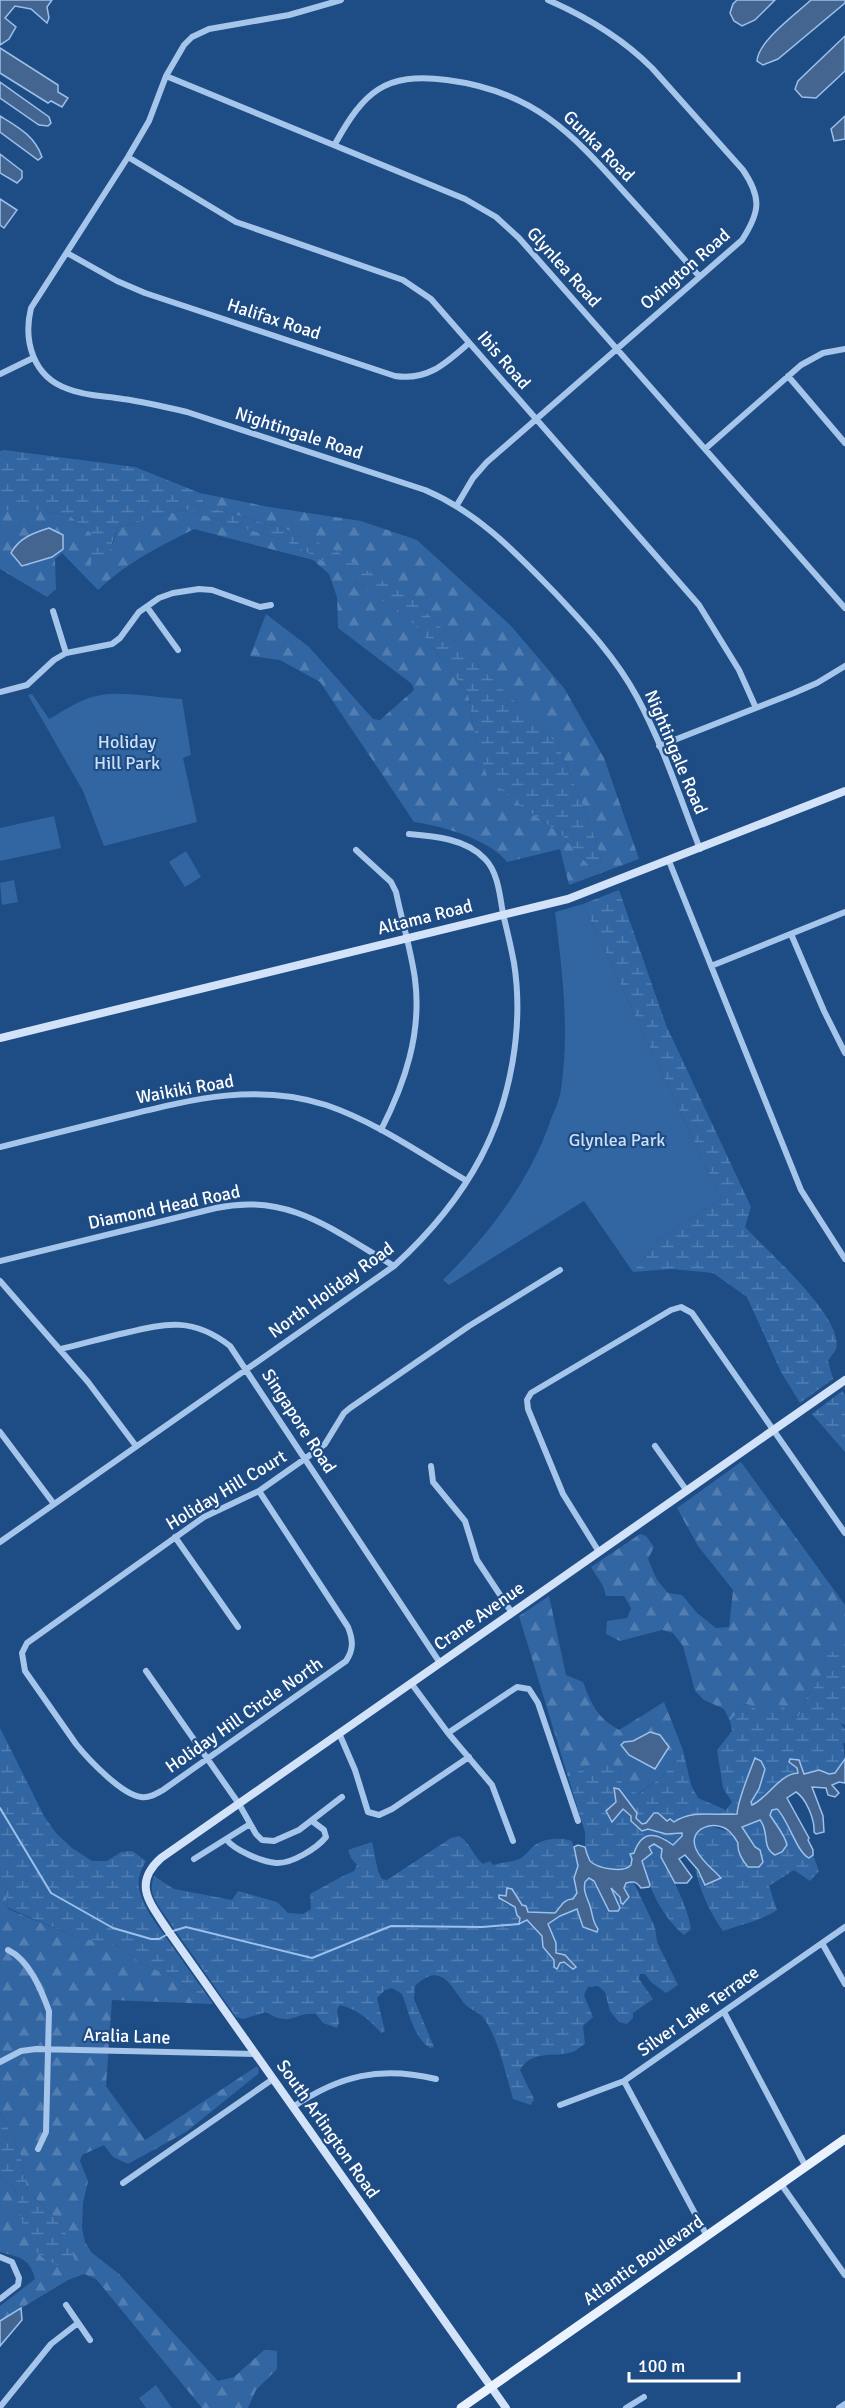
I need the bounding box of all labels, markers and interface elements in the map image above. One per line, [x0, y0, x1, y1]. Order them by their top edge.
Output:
street label: Gunka Road [559, 106, 639, 186]
street label: Glynlea Road [522, 222, 606, 312]
street label: Ovington Road [636, 224, 734, 314]
street label: Halifax Road [224, 294, 324, 344]
street label: Ibis Road [473, 326, 535, 394]
street label: Nightingale Road [232, 402, 366, 464]
street label: Nightingale Road [640, 687, 712, 817]
park label: Holiday Hill Park [94, 731, 160, 774]
street label: Altama Road [375, 895, 475, 939]
street label: Waikiki Road [134, 1070, 236, 1108]
park label: Glynlea Park [569, 1129, 665, 1151]
street label: Diamond Head Road [86, 1180, 242, 1234]
street label: North Holiday Road [264, 1237, 398, 1343]
street label: Singapore Road [257, 1365, 341, 1477]
street label: Holiday Hill Court [162, 1445, 290, 1535]
street label: Crane Avenue [429, 1577, 529, 1655]
street label: Holiday Hill Circle North [161, 1652, 327, 1778]
street label: Silver Lake Terrace [633, 1961, 763, 2061]
street label: Aralia Lane [83, 2023, 171, 2049]
street label: South Arlington Road [272, 2055, 384, 2203]
street label: Atlantic Boulevard [578, 2210, 708, 2310]
scale bar [629, 2345, 738, 2383]
text: 100 m [638, 2355, 685, 2377]

